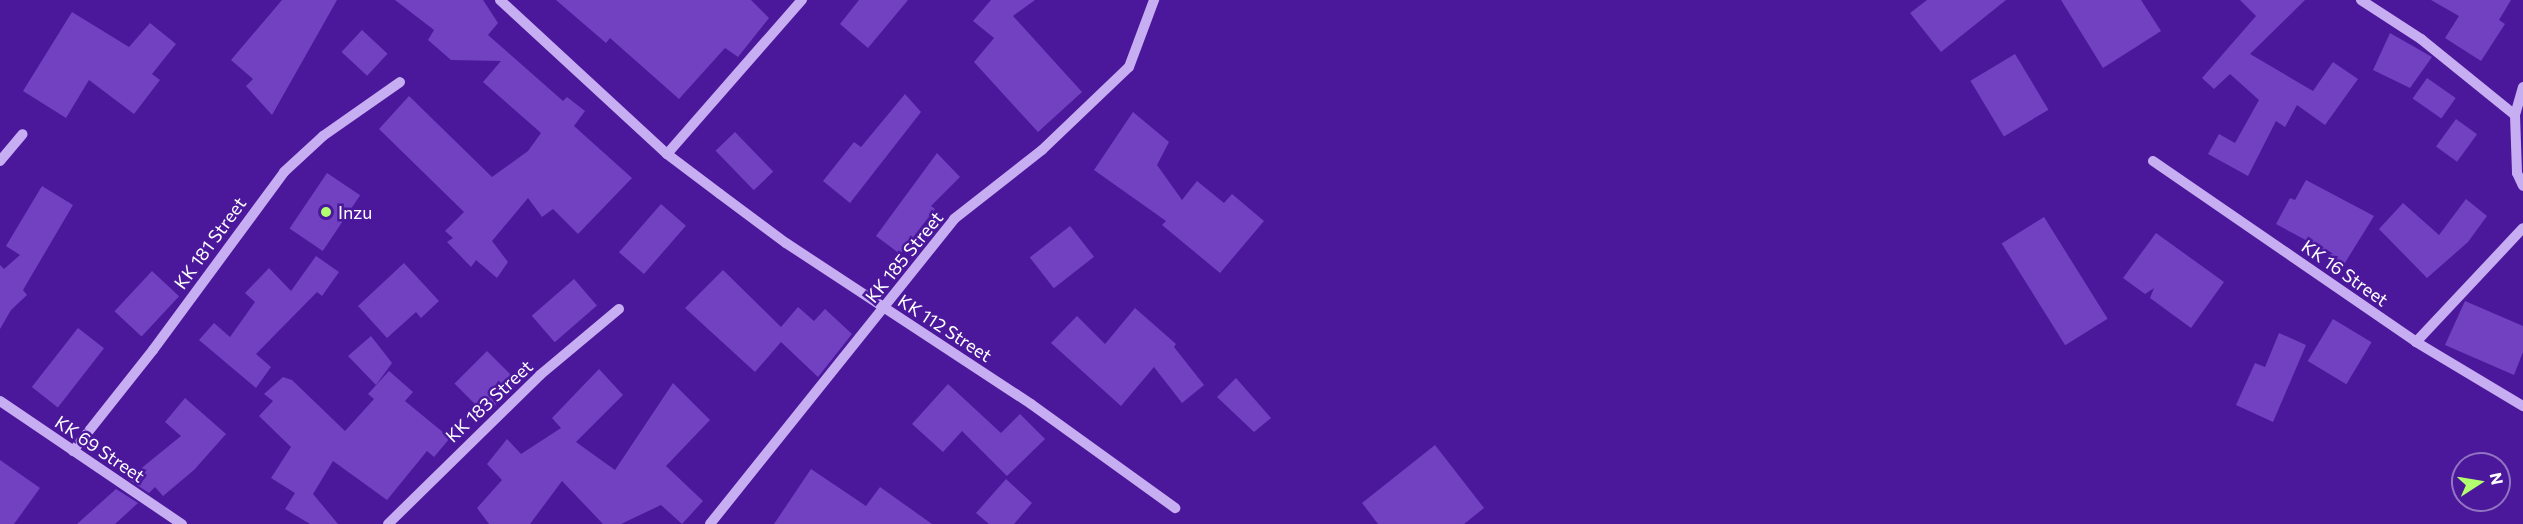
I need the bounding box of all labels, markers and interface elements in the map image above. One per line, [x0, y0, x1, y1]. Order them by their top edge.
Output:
street label: KK 181 Street [169, 193, 251, 293]
place label: Inzu [338, 201, 372, 223]
marker: Inzu [319, 205, 333, 219]
street label: KK 185 Street [861, 207, 947, 307]
street label: KK 16 Street [2298, 235, 2392, 311]
street label: KK 112 Street [894, 290, 996, 366]
street label: KK 183 Street [441, 355, 537, 447]
street label: KK 69 Street [51, 411, 149, 487]
north arrow [2451, 452, 2511, 512]
text: N [2487, 471, 2508, 486]

